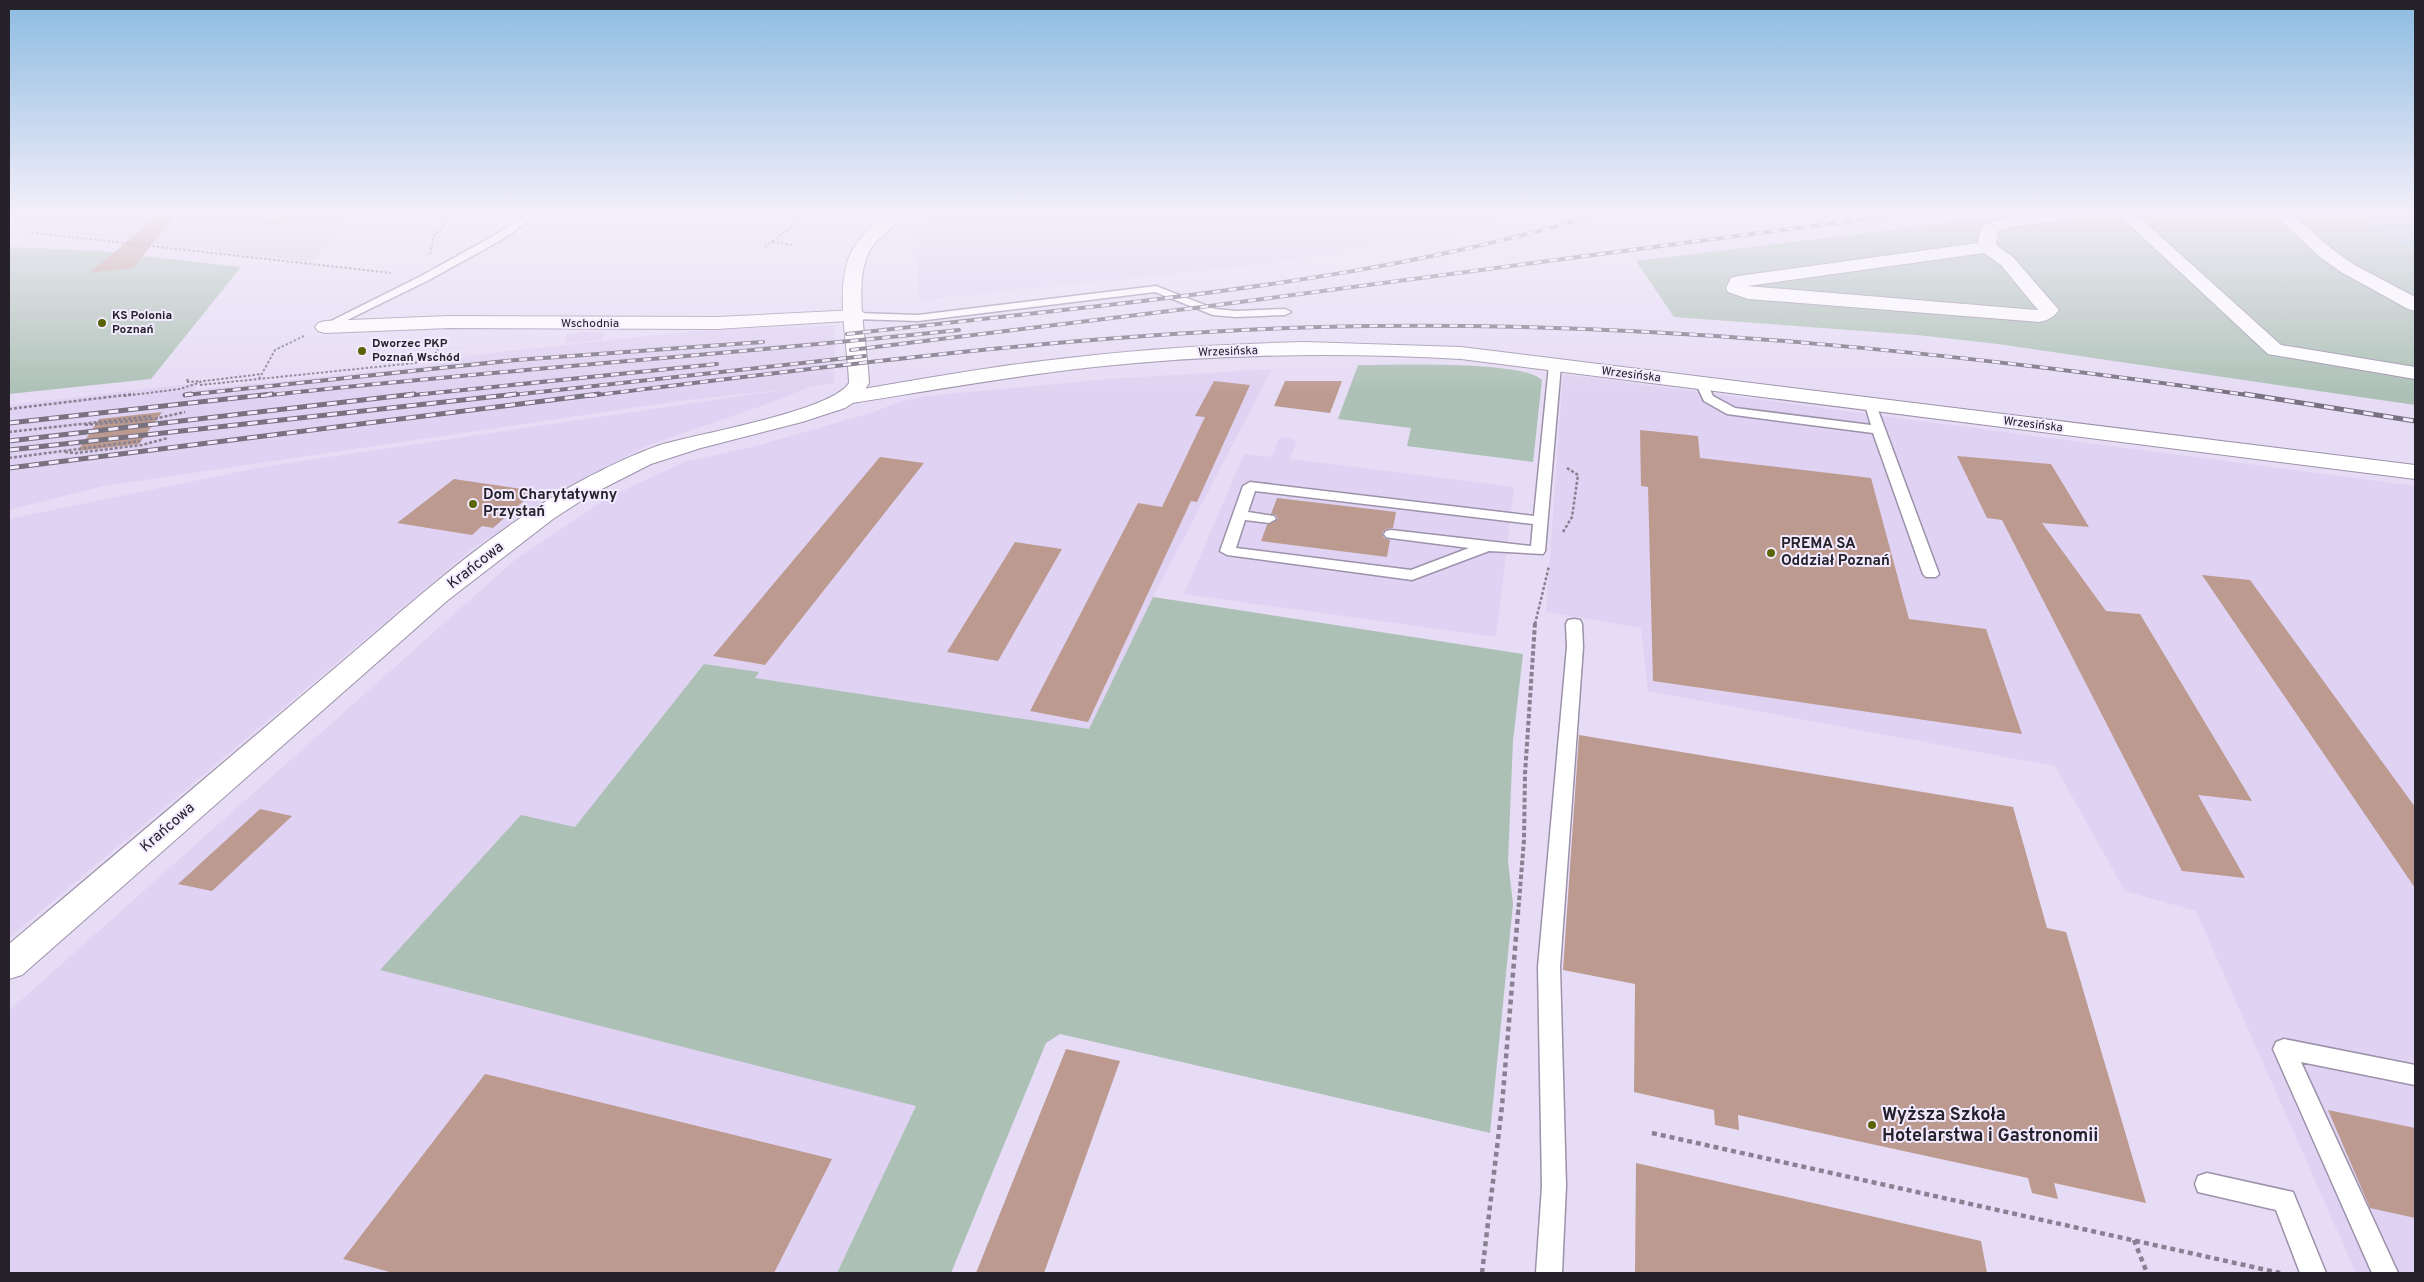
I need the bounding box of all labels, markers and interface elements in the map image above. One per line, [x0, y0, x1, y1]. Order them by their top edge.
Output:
place label: KS Polonia Poznań [112, 308, 172, 338]
street label: Wschodnia [561, 316, 619, 332]
marker: KS Polonia Poznań [96, 317, 108, 329]
place label: Dworzec PKP Poznań Wschód [372, 336, 460, 366]
street label: Wrzesińska [1198, 343, 1258, 361]
marker: Dworzec PKP Poznań Wschód [356, 345, 368, 357]
street label: Wrzesińska [1600, 363, 1662, 387]
street label: Wrzesińska [2002, 413, 2064, 437]
place label: Dom Charytatywny Przystań [483, 486, 618, 522]
marker: Dom Charytatywny Przystań [467, 498, 479, 510]
place label: PREMA SA Oddział Poznań [1781, 535, 1890, 571]
street label: Krańcowa [444, 538, 508, 594]
marker: PREMA SA Oddział Poznań [1765, 547, 1777, 559]
street label: Krańcowa [137, 799, 199, 857]
place label: Wyższa Szkoła Hotelarstwa i Gastronomii [1882, 1104, 2098, 1148]
marker: Wyższa Szkoła Hotelarstwa i Gastronomii [1866, 1119, 1878, 1131]

